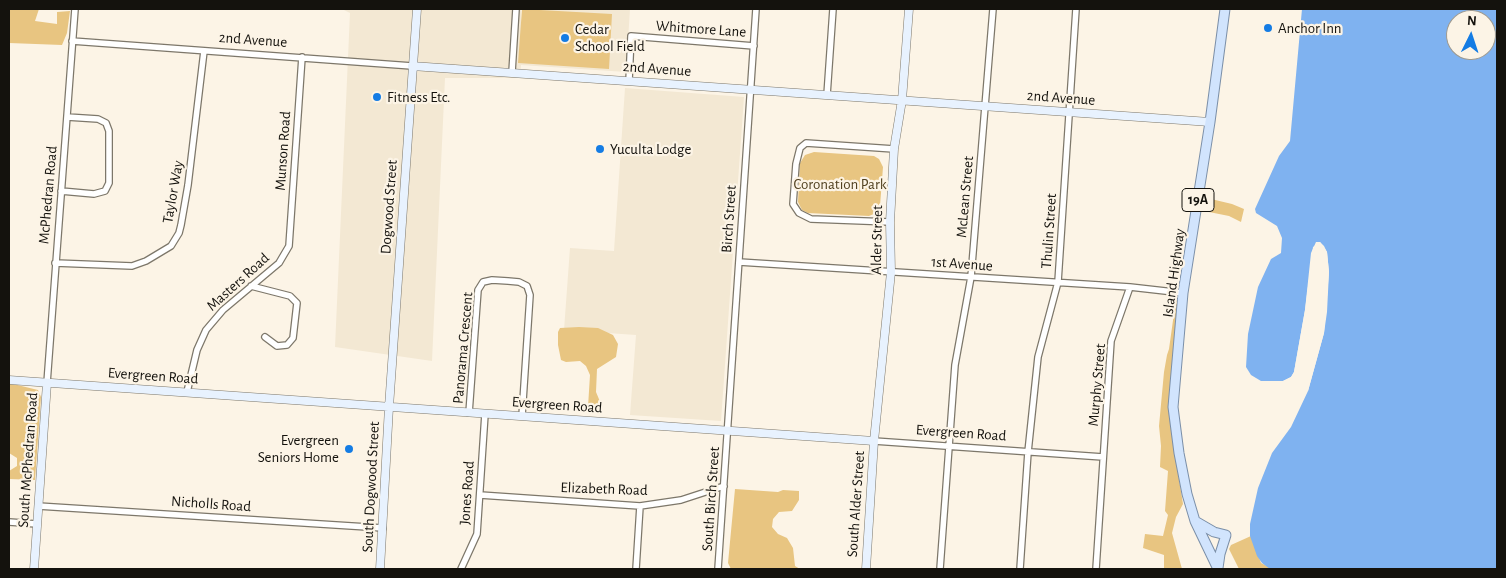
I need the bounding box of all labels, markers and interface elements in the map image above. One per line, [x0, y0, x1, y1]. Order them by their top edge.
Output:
north arrow [1446, 10, 1496, 60]
text: N [1467, 14, 1477, 28]
street label: Whitmore Lane [655, 17, 747, 41]
place label: Anchor Inn [1278, 19, 1342, 37]
place label: Cedar School Field [575, 20, 645, 55]
marker: Anchor Inn [1262, 22, 1274, 34]
street label: 2nd Avenue [218, 29, 288, 51]
marker: Cedar School Field [559, 32, 571, 44]
street label: 2nd Avenue [622, 58, 692, 80]
street label: 2nd Avenue [1026, 87, 1096, 109]
place label: Fitness Etc. [387, 88, 450, 106]
marker: Fitness Etc. [371, 91, 383, 103]
street label: Munson Road [271, 111, 295, 191]
place label: Yuculta Lodge [610, 140, 691, 158]
marker: Yuculta Lodge [594, 143, 606, 155]
street label: McPhedran Road [35, 145, 61, 245]
street label: McLean Street [952, 155, 978, 239]
street label: Taylor Way [159, 159, 187, 225]
street label: Dogwood Street [377, 159, 401, 255]
park label: Coronation Park [793, 175, 887, 193]
street label: Birch Street [718, 185, 740, 253]
road number: 19A [1182, 188, 1214, 212]
street label: Thulin Street [1037, 193, 1061, 269]
street label: Alder Street [867, 205, 887, 275]
street label: Island Highway [1159, 227, 1189, 319]
street label: Masters Road [203, 249, 273, 315]
street label: 1st Avenue [931, 253, 993, 275]
street label: Panorama Crescent [449, 291, 477, 405]
street label: Murphy Street [1084, 343, 1110, 427]
street label: Evergreen Road [107, 364, 199, 388]
street label: South McPhedran Road [14, 392, 42, 528]
street label: Evergreen Road [511, 393, 603, 417]
street label: South Dogwood Street [359, 421, 383, 553]
street label: Evergreen Road [915, 421, 1007, 445]
place label: Evergreen Seniors Home [258, 431, 339, 466]
marker: Evergreen Seniors Home [343, 443, 355, 455]
street label: South Birch Street [698, 446, 724, 552]
street label: South Alder Street [843, 450, 869, 558]
street label: Jones Road [456, 460, 478, 526]
street label: Elizabeth Road [560, 478, 648, 500]
street label: Nicholls Road [170, 492, 252, 516]

